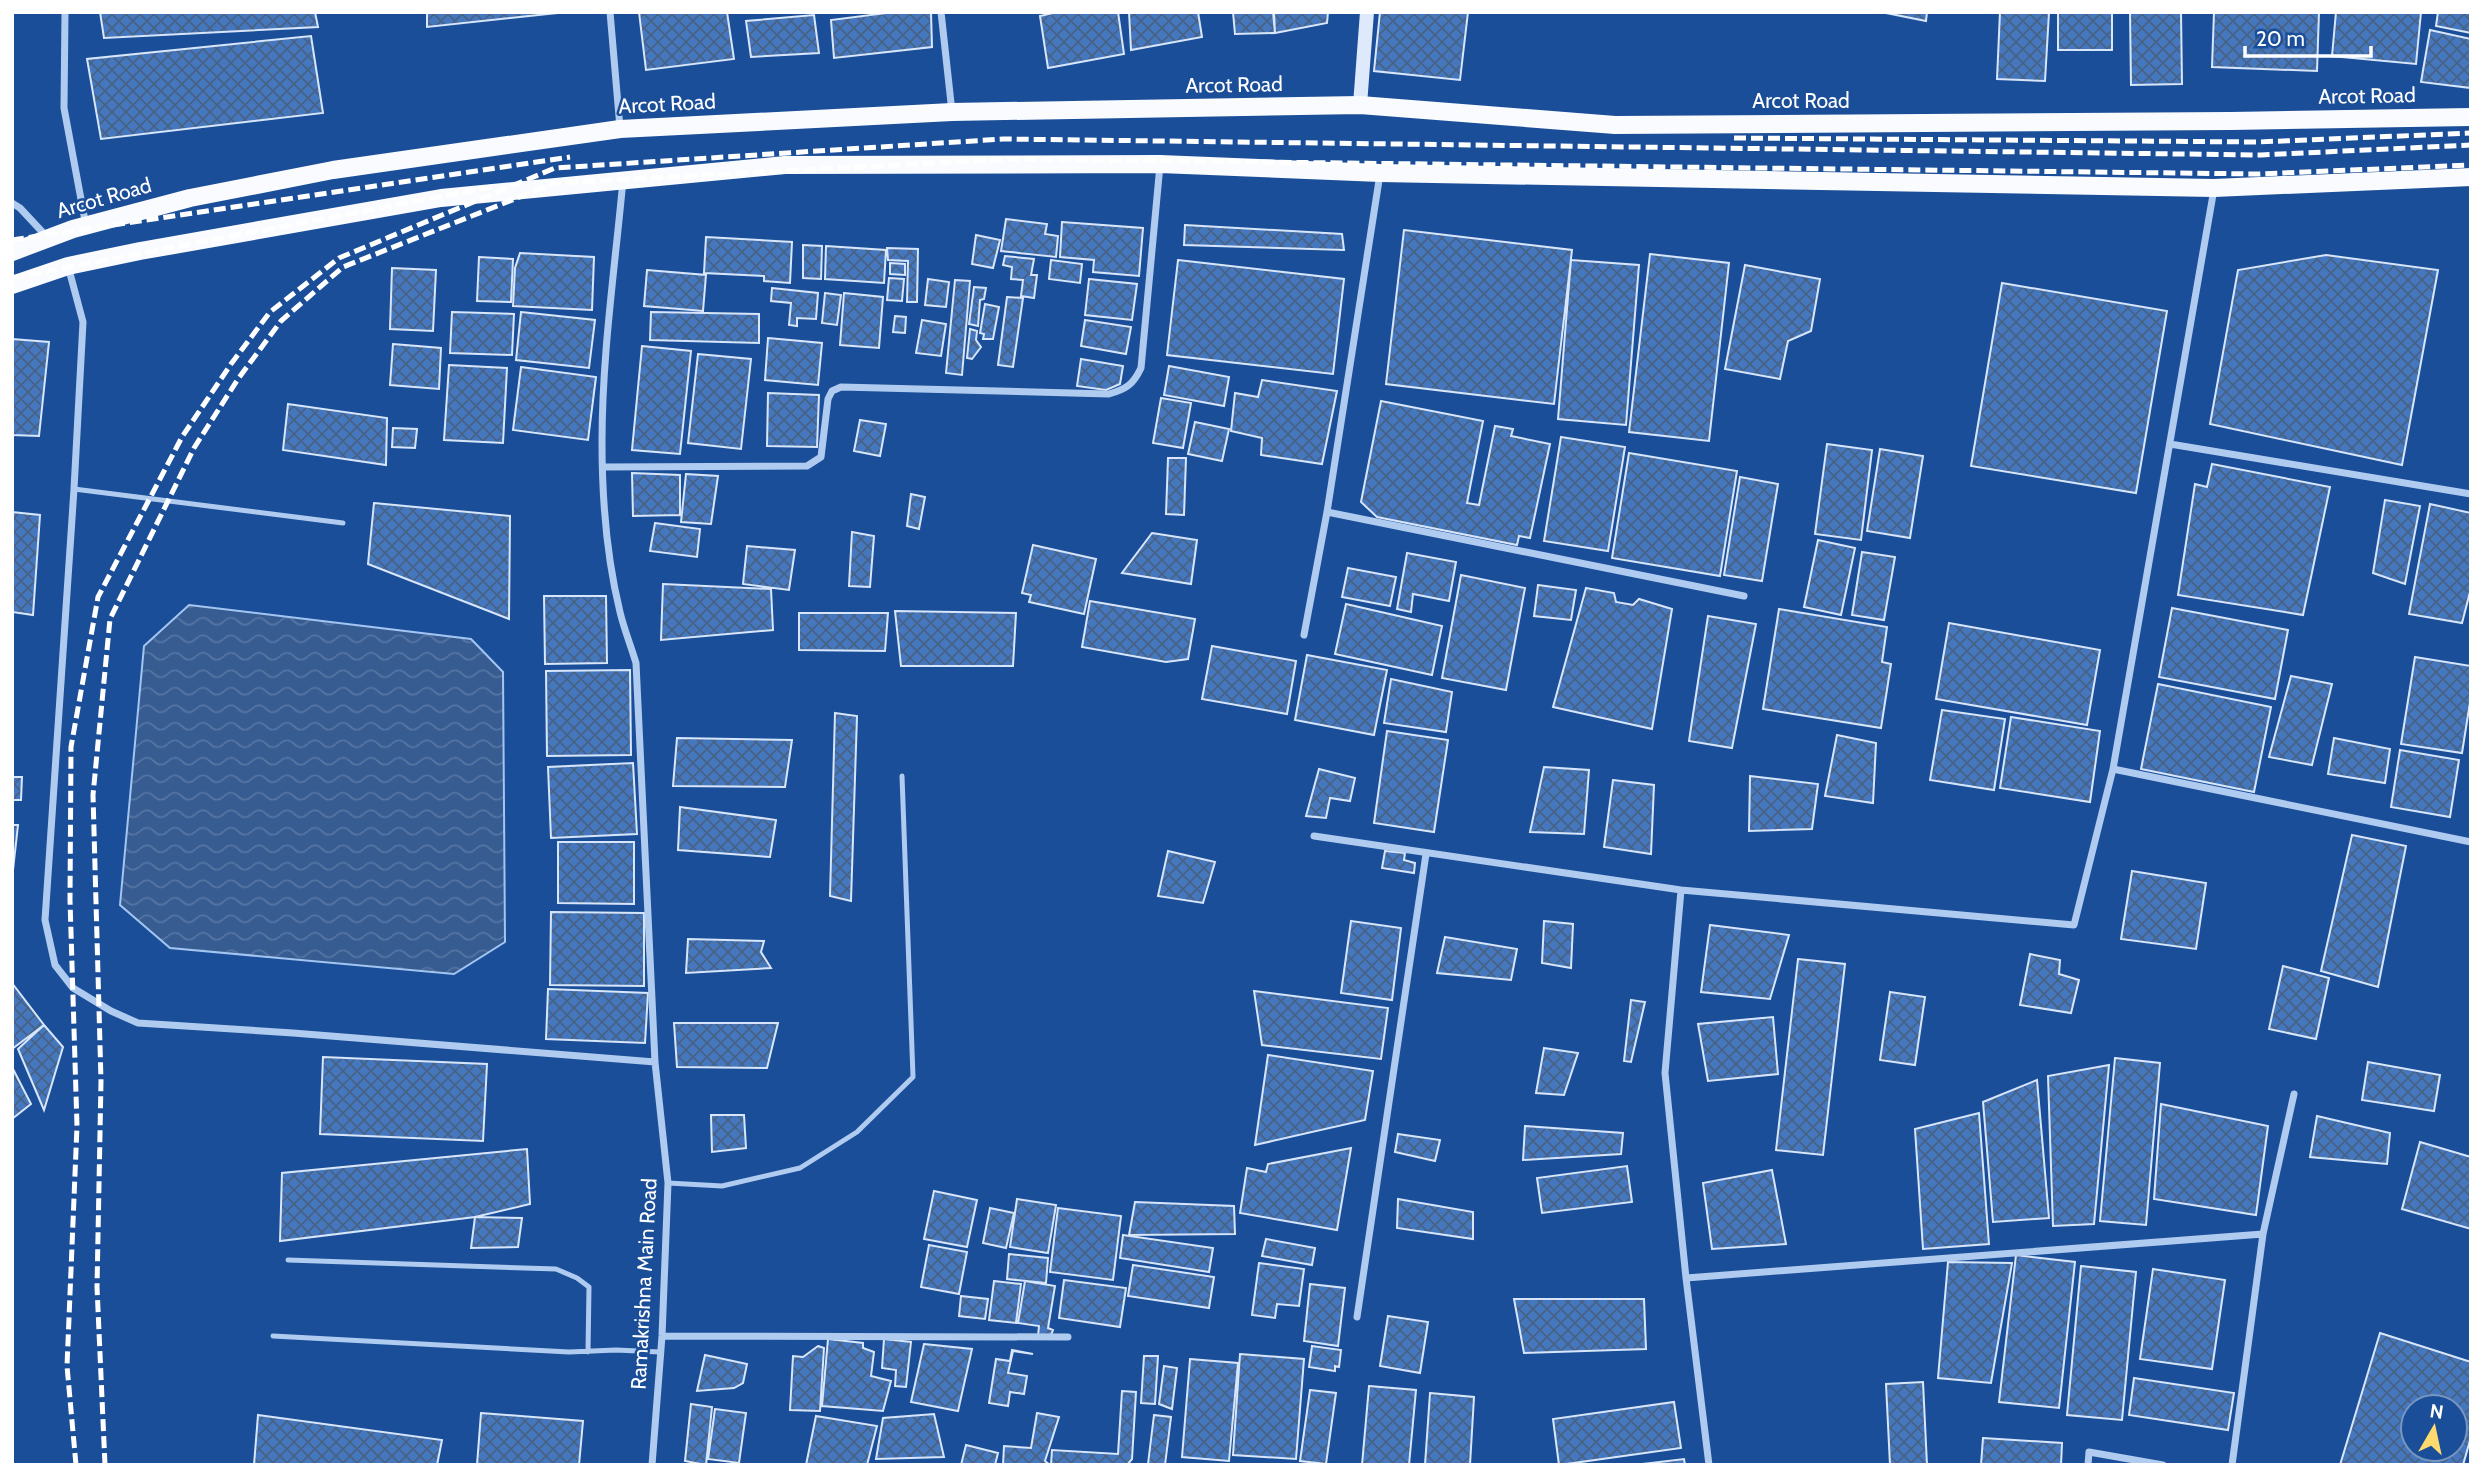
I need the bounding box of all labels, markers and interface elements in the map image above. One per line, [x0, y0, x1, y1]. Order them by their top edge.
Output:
scale bar [2245, 14, 2371, 58]
text: 20 m [2256, 26, 2305, 51]
street label: Arcot Road [1185, 71, 1283, 98]
street label: Arcot Road [2318, 82, 2416, 109]
street label: Arcot Road [618, 88, 716, 119]
street label: Arcot Road [1752, 88, 1850, 113]
street label: Arcot Road [54, 172, 154, 223]
street label: Ramakrishna Main Road [625, 1178, 662, 1390]
north arrow [2399, 1393, 2469, 1463]
text: N [2428, 1399, 2445, 1424]

